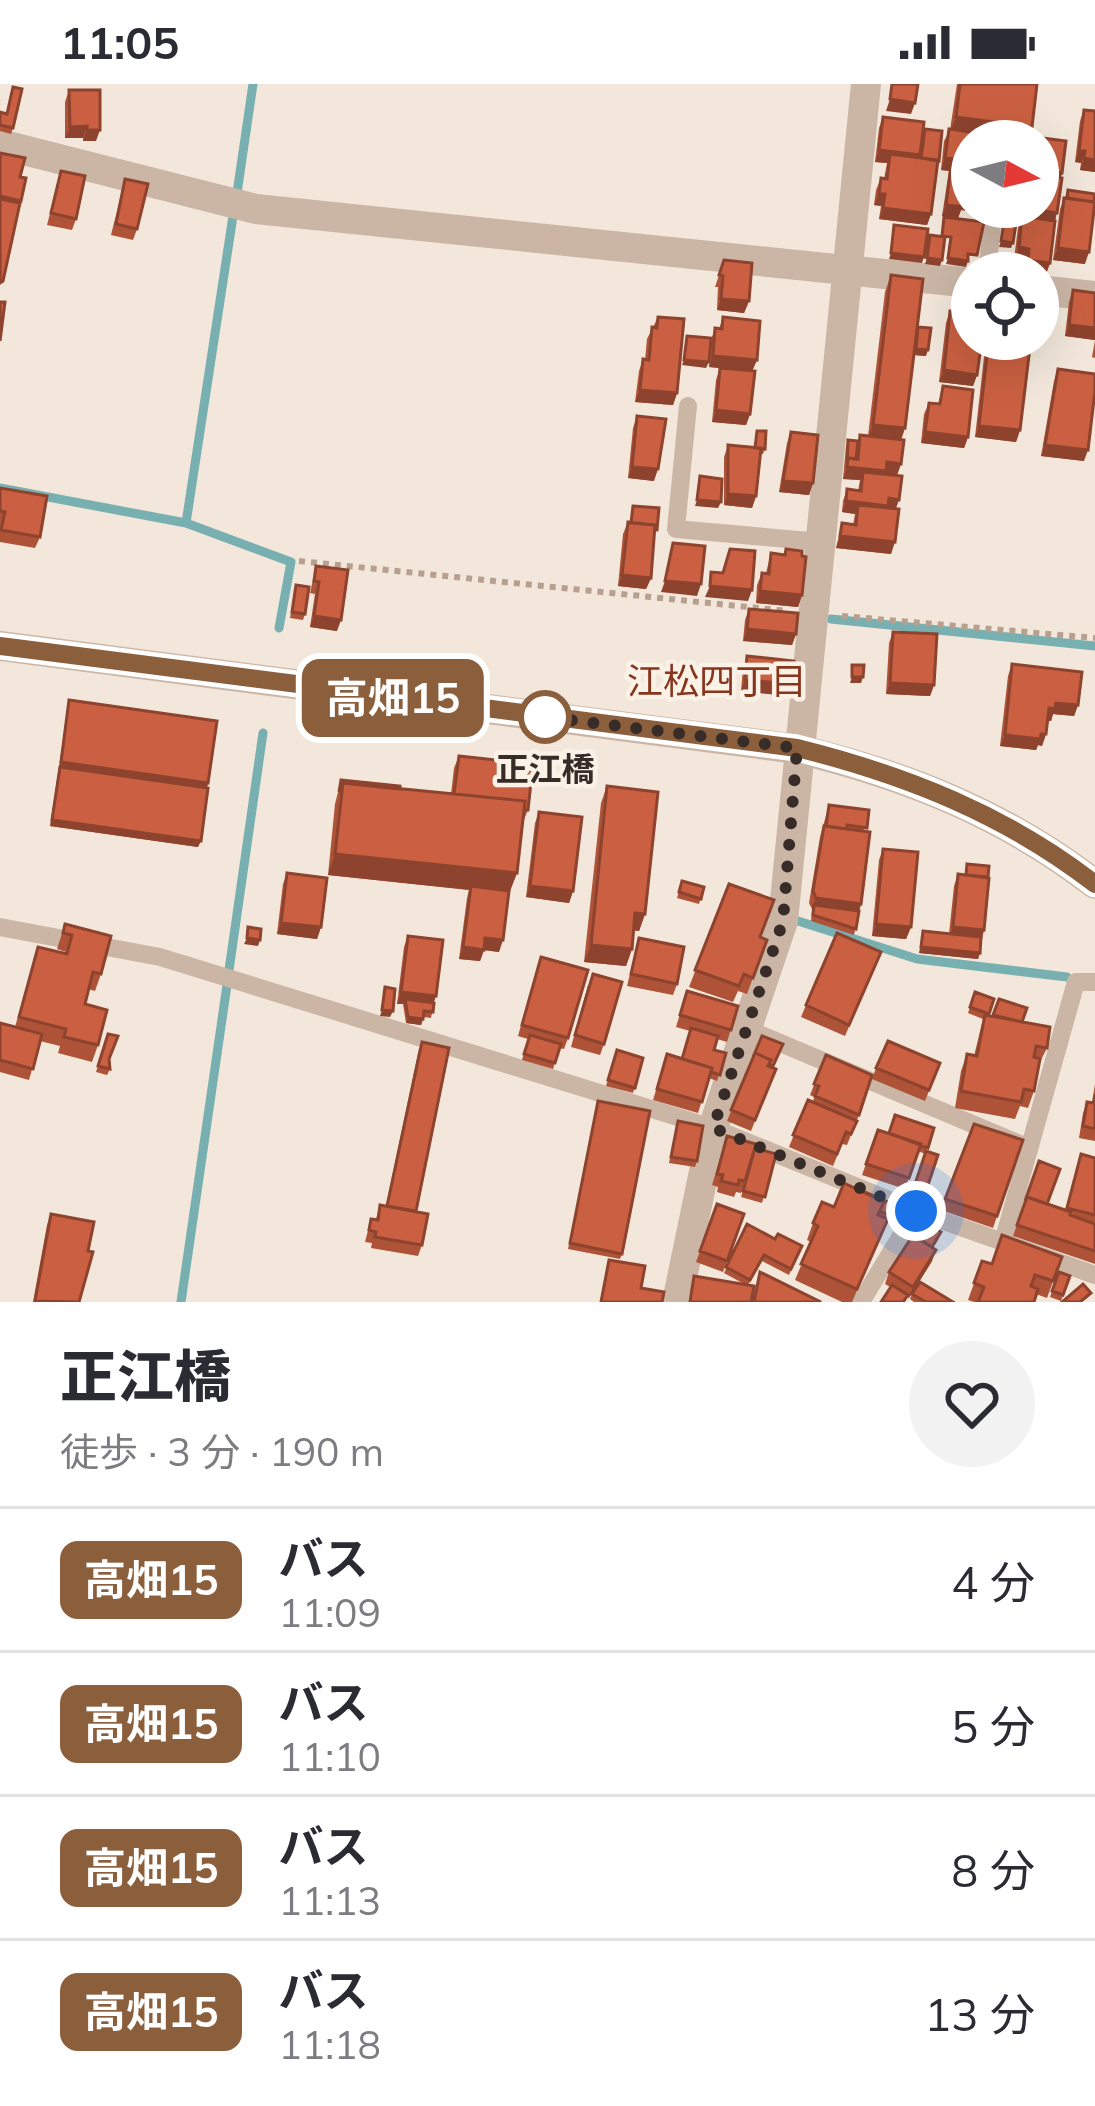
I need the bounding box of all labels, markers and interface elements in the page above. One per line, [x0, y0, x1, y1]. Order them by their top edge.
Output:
text: 11:05 [60, 14, 179, 70]
north arrow [951, 120, 1059, 228]
map controls [951, 120, 1059, 360]
button: locate [951, 252, 1059, 360]
district label: 江松四丁目 [627, 658, 807, 703]
line badge: 高畑15 [309, 659, 477, 737]
text: 高畑15 [326, 671, 460, 724]
marker: 正江橋 [520, 692, 570, 742]
place label: 正江橋 [496, 748, 595, 789]
your location [886, 1181, 946, 1241]
text: 正江橋 [60, 1340, 231, 1411]
button: heart [909, 1341, 1035, 1467]
text: 徒歩 · 3 分 · 190 m [60, 1427, 384, 1476]
text: バス [278, 1530, 368, 1586]
text: 高畑15 [84, 1553, 218, 1606]
text: 4 分 [951, 1554, 1035, 1610]
text: 11:09 [278, 1588, 381, 1637]
text: バス [278, 1674, 368, 1730]
text: 高畑15 [84, 1697, 218, 1750]
text: 5 分 [951, 1698, 1035, 1754]
text: 11:10 [278, 1732, 381, 1781]
text: バス [278, 1818, 368, 1874]
text: 高畑15 [84, 1841, 218, 1894]
text: 8 分 [951, 1842, 1035, 1898]
text: 11:13 [278, 1876, 381, 1925]
text: バス [278, 1962, 368, 2018]
text: 高畑15 [84, 1985, 218, 2038]
text: 13 分 [924, 1986, 1035, 2042]
text: 11:18 [278, 2020, 381, 2069]

